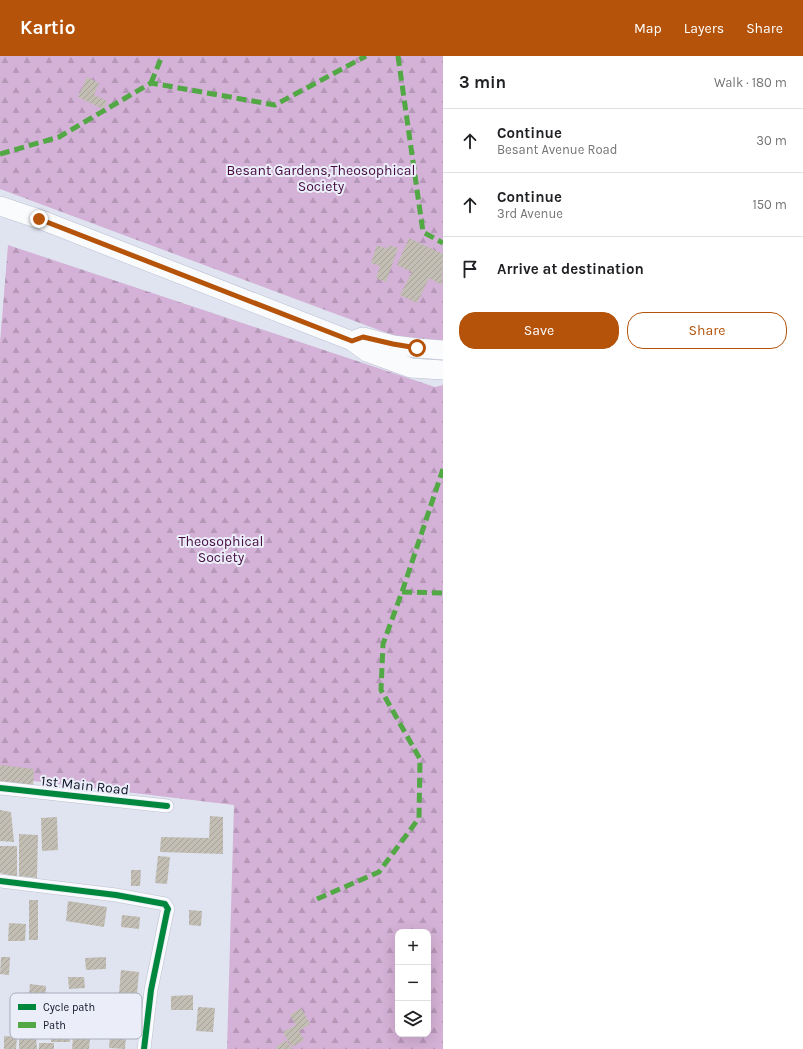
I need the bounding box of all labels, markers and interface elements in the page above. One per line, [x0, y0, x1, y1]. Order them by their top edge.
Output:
text: Kartio [20, 17, 75, 39]
text: Map [634, 20, 662, 37]
text: Layers [684, 20, 724, 37]
text: Share [746, 20, 783, 37]
text: 3 min [459, 72, 506, 92]
text: Walk · 180 m [714, 75, 787, 90]
text: Continue [497, 124, 562, 142]
icon: ahead [459, 130, 481, 152]
text: 30 m [756, 133, 787, 148]
text: Besant Avenue Road [497, 142, 617, 157]
park label: Besant Gardens,Theosophical Society [227, 162, 415, 195]
text: Continue [497, 188, 562, 206]
icon: ahead [459, 194, 481, 216]
text: 150 m [752, 197, 787, 212]
text: 3rd Avenue [497, 206, 563, 221]
route end [30, 210, 48, 228]
icon: arrive [459, 258, 481, 280]
text: Arrive at destination [497, 260, 644, 278]
button: Save [459, 312, 619, 349]
button: Share [627, 312, 787, 349]
route start [408, 339, 426, 357]
park label: Theosophical Society [179, 533, 263, 566]
street label: 1st Main Road [40, 772, 130, 799]
map controls [395, 929, 431, 1037]
button: + [395, 929, 431, 965]
button: − [395, 965, 431, 1001]
legend [10, 993, 142, 1039]
text: Cycle path [43, 1001, 95, 1014]
button: layers [395, 1001, 431, 1037]
text: Path [43, 1019, 66, 1032]

